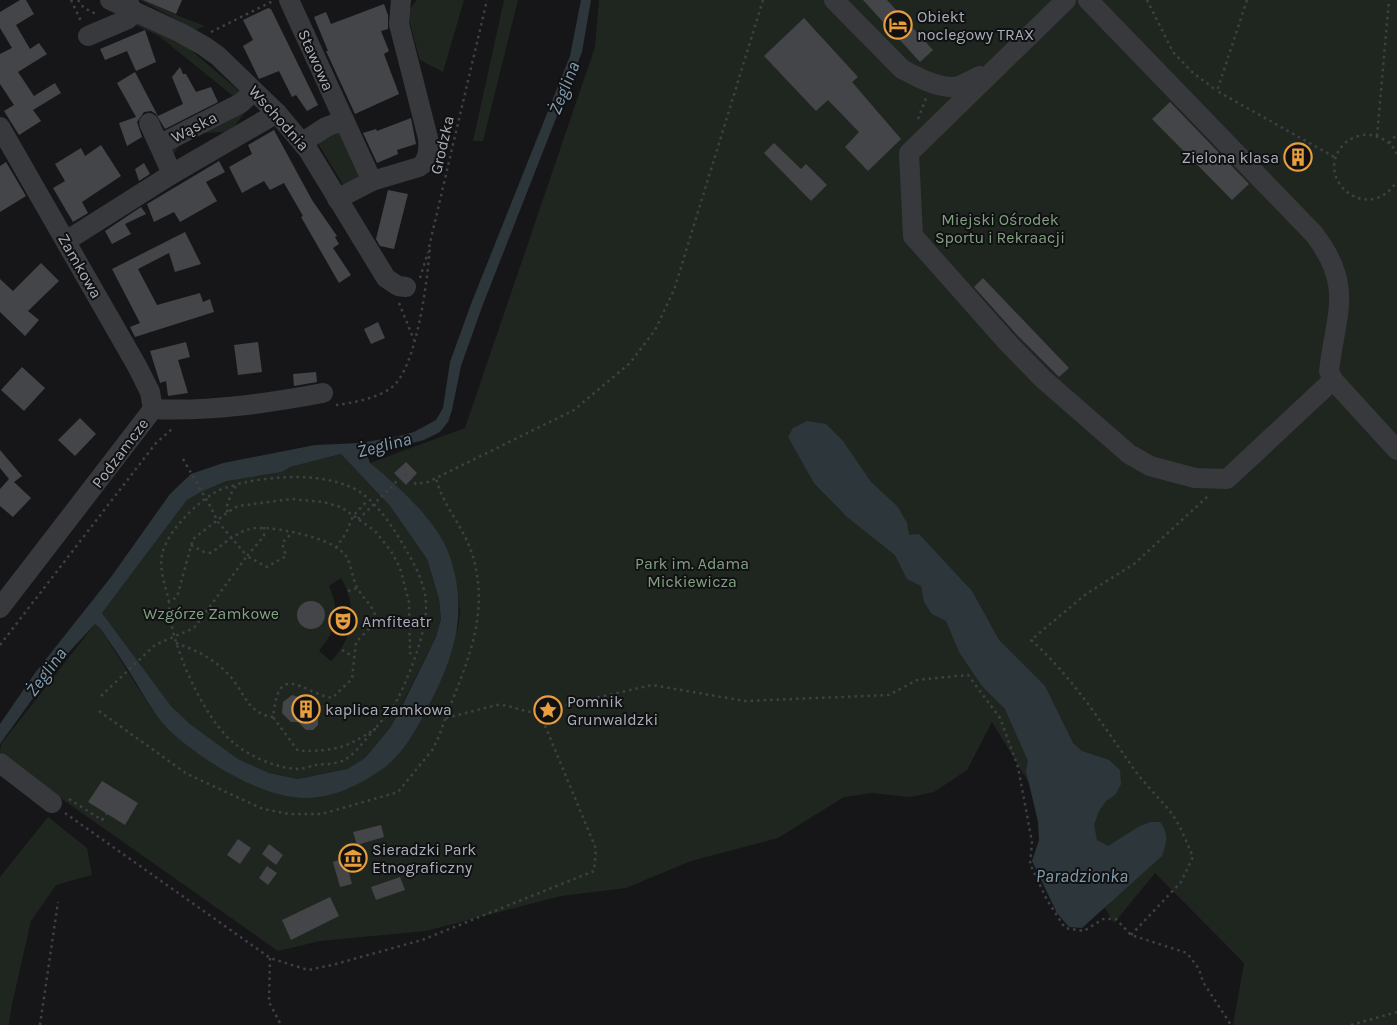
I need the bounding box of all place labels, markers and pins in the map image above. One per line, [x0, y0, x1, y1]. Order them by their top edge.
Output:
place label: Obiekt noclegowy TRAX [917, 7, 1034, 44]
hotel icon: Obiekt noclegowy TRAX [883, 10, 913, 40]
building icon: Zielona klasa [1283, 142, 1313, 172]
place label: Zielona klasa [1182, 148, 1279, 167]
theatre icon: Amfiteatr [328, 606, 358, 636]
place label: Amfiteatr [362, 612, 431, 631]
place label: Pomnik Grunwaldzki [567, 692, 658, 729]
building icon: kaplica zamkowa [291, 694, 321, 724]
place icon: Pomnik Grunwaldzki [533, 695, 563, 725]
place label: kaplica zamkowa [325, 700, 452, 719]
place label: Sieradzki Park Etnograficzny [372, 840, 476, 877]
museum icon: Sieradzki Park Etnograficzny [338, 843, 368, 873]

